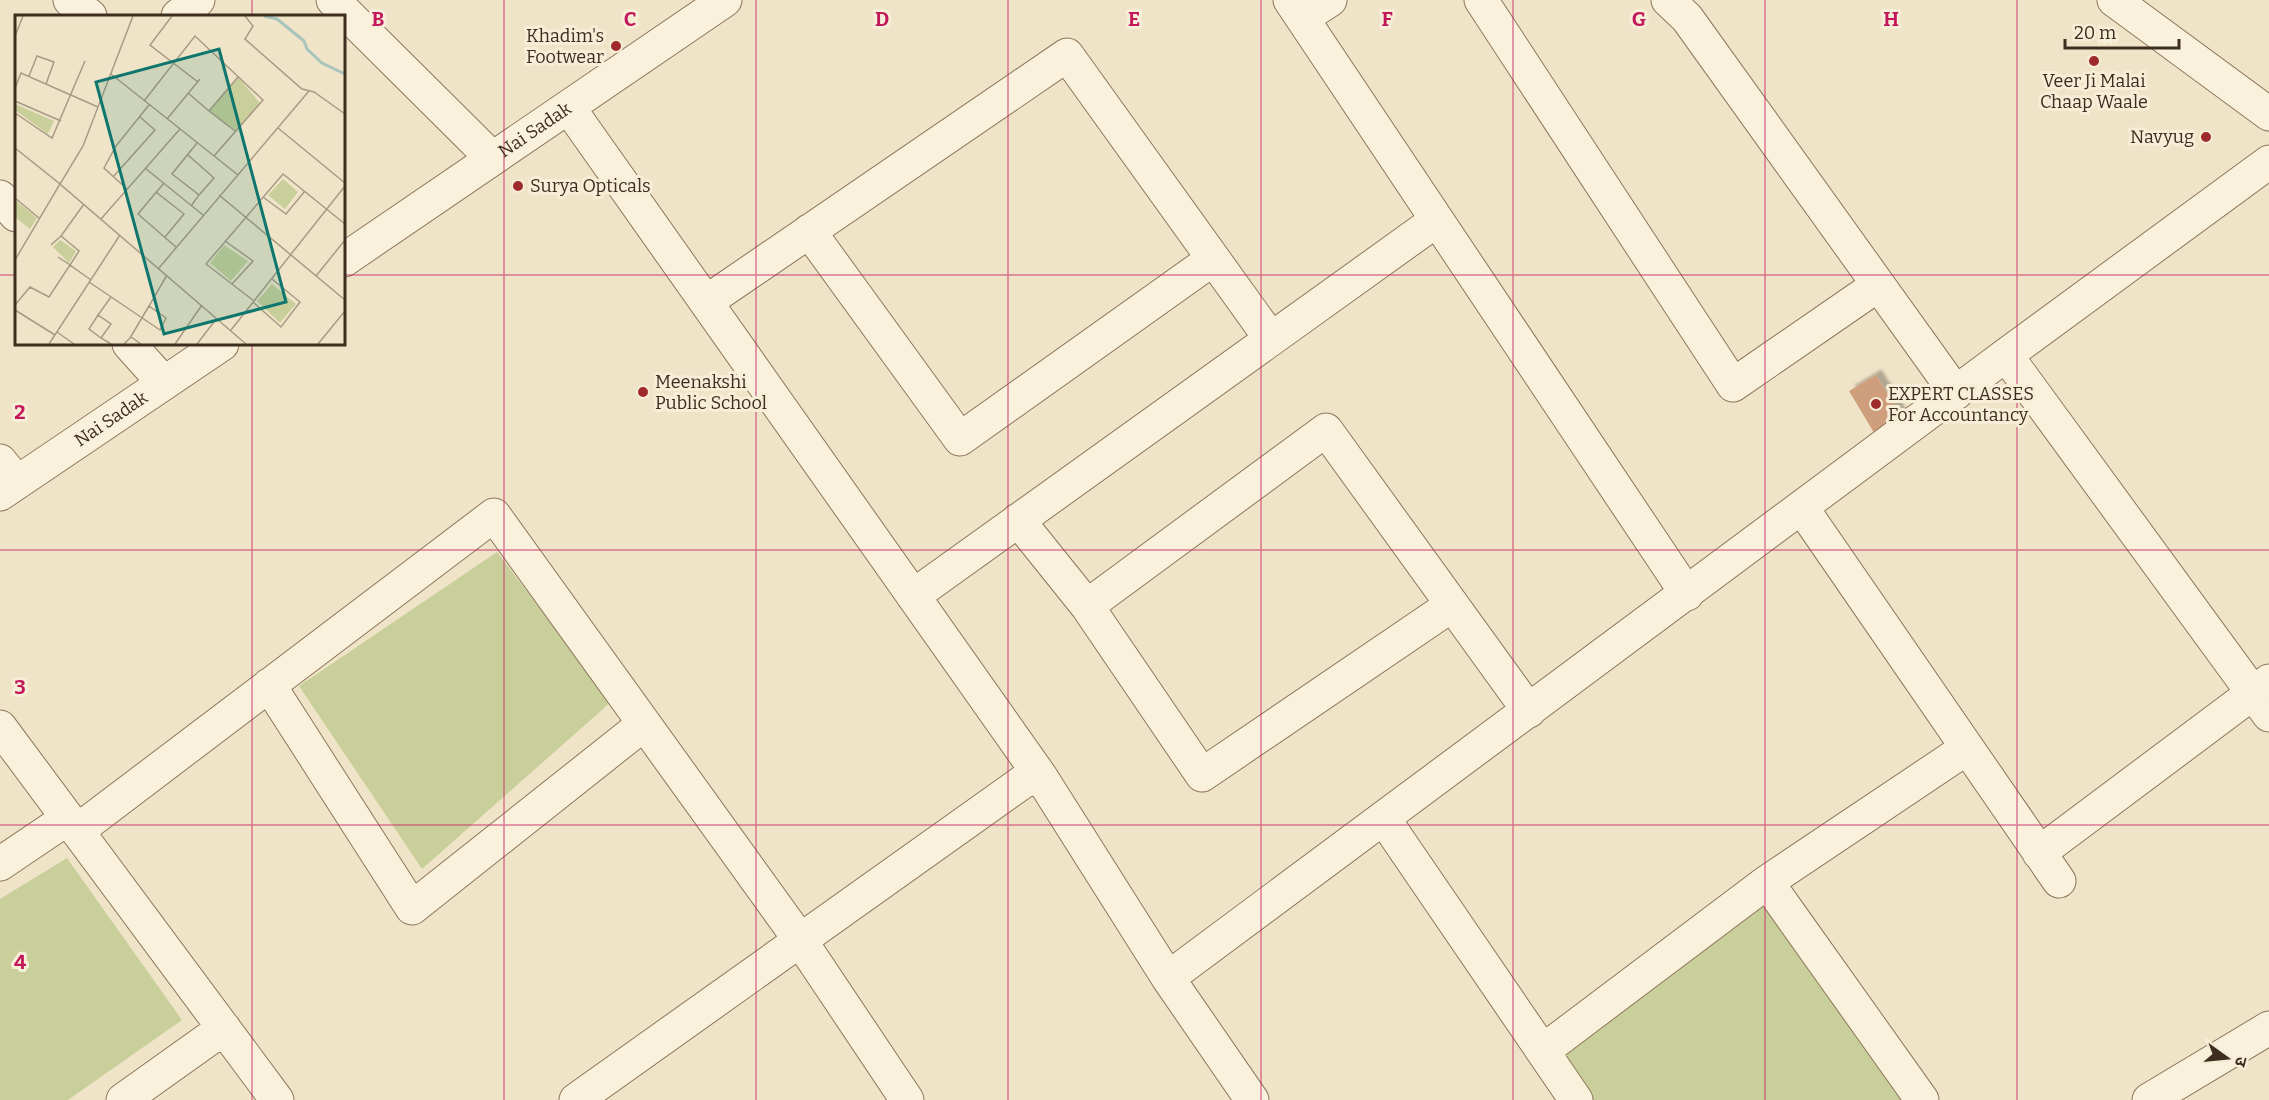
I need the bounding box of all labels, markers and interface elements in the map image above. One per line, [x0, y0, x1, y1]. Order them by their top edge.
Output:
text: B [372, 7, 385, 31]
text: C [624, 7, 636, 31]
text: D [875, 7, 889, 31]
text: E [1128, 7, 1140, 31]
text: F [1381, 7, 1393, 31]
text: G [1632, 7, 1646, 31]
text: H [1883, 7, 1899, 31]
scale bar [2065, 12, 2179, 50]
inset map [15, 15, 345, 345]
text: 20 m [2074, 22, 2116, 44]
place label: Khadim's Footwear [526, 25, 604, 68]
marker: Khadim's Footwear [609, 39, 623, 53]
marker: Veer Ji Malai Chaap Waale [2087, 54, 2101, 68]
place label: Veer Ji Malai Chaap Waale [2040, 70, 2148, 113]
street label: Nai Sadak [494, 97, 576, 162]
place label: Navyug [2130, 126, 2194, 148]
marker: Navyug [2199, 130, 2213, 144]
place label: Surya Opticals [530, 175, 651, 197]
marker: Surya Opticals [511, 179, 525, 193]
place label: Meenakshi Public School [655, 371, 767, 414]
place label: EXPERT CLASSES For Accountancy [1888, 383, 2034, 426]
marker: Meenakshi Public School [636, 385, 650, 399]
street label: Nai Sadak [70, 386, 152, 451]
marker: EXPERT CLASSES For Accountancy [1869, 397, 1883, 411]
text: 2 [14, 400, 26, 424]
text: 3 [14, 675, 26, 699]
text: 4 [14, 950, 26, 974]
north arrow [2197, 1028, 2257, 1088]
text: उ [2230, 1055, 2251, 1069]

